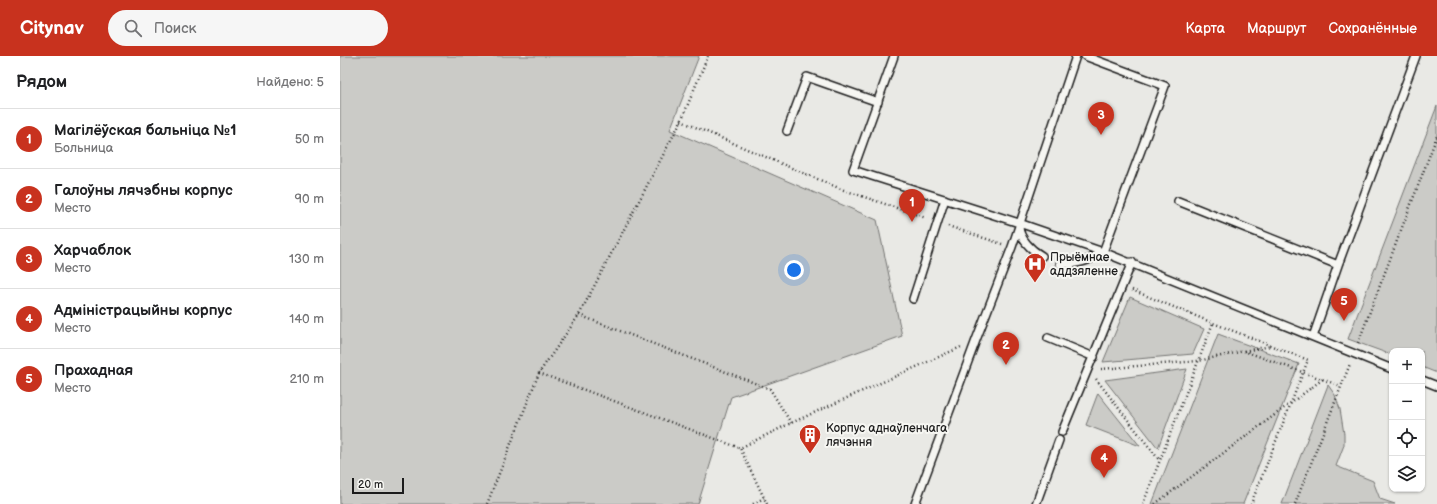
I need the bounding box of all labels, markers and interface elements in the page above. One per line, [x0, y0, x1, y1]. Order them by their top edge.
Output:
search box [108, 10, 388, 46]
text: Citynav [20, 17, 84, 40]
icon: search [122, 17, 144, 39]
text: Поиск [154, 19, 197, 38]
text: Карта [1186, 20, 1225, 37]
text: Маршрут [1247, 20, 1307, 37]
text: Сохранённые [1329, 20, 1417, 37]
text: Рядом [16, 72, 67, 92]
text: Найдено: 5 [256, 74, 324, 90]
pin: 3 [1088, 102, 1114, 135]
text: Магілёўская бальніца №1 [54, 121, 237, 140]
text: 1 [26, 131, 32, 147]
text: 50 m [295, 131, 324, 147]
text: Больница [54, 140, 113, 156]
text: Галоўны лячэбны корпус [54, 181, 233, 200]
pin: 1 [899, 189, 925, 222]
text: 2 [25, 191, 33, 207]
text: 90 m [295, 191, 324, 207]
text: Место [54, 200, 91, 216]
text: Харчаблок [54, 241, 131, 260]
place label: Прыёмнае аддзяленне [1050, 250, 1118, 279]
text: 3 [25, 251, 33, 267]
text: 130 m [289, 251, 324, 267]
hospital icon: Прыёмнае аддзяленне [1022, 251, 1048, 284]
text: Место [54, 260, 91, 276]
your location [784, 260, 804, 280]
pin: 5 [1331, 288, 1357, 321]
text: Адміністрацыйны корпус [54, 301, 232, 320]
text: 4 [25, 311, 33, 327]
text: 140 m [289, 311, 324, 327]
text: Место [54, 320, 91, 336]
pin: 2 [993, 332, 1019, 365]
map controls [1389, 348, 1425, 492]
button: + [1389, 348, 1425, 384]
text: Прахадная [54, 361, 133, 380]
text: 5 [25, 371, 33, 387]
text: 210 m [290, 371, 324, 387]
text: Место [54, 380, 91, 396]
button: − [1389, 384, 1425, 420]
button: locate [1389, 420, 1425, 456]
place label: Корпус аднаўленчага лячэння [826, 421, 947, 450]
building icon: Корпус аднаўленчага лячэння [797, 422, 823, 455]
pin: 4 [1091, 445, 1117, 478]
button: layers [1389, 456, 1425, 492]
scale bar [352, 476, 404, 495]
text: 20 m [358, 478, 383, 491]

